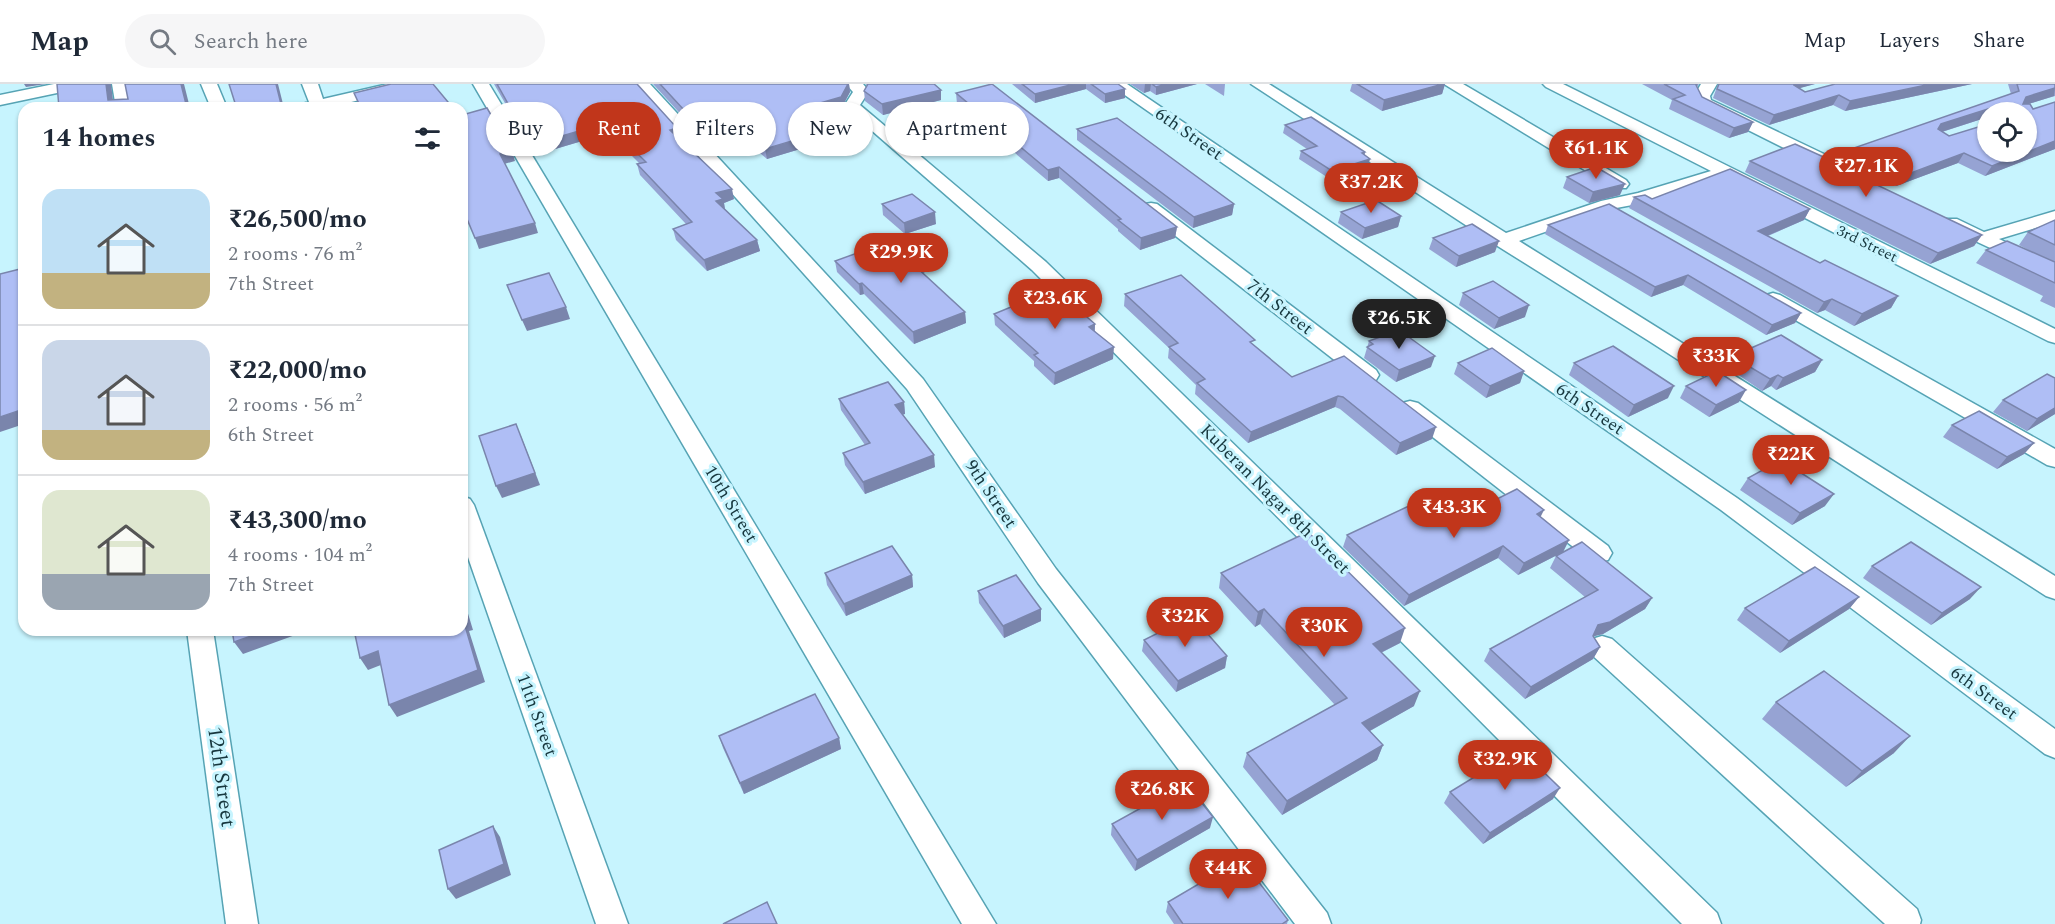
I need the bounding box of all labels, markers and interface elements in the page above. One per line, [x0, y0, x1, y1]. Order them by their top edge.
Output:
search box [125, 14, 545, 68]
text: Map [30, 20, 89, 63]
icon: search [146, 25, 179, 58]
text: Search here [194, 25, 308, 58]
text: Map [1804, 25, 1846, 57]
text: Layers [1879, 25, 1940, 57]
text: Share [1973, 25, 2025, 57]
street label: 6th Street [1149, 101, 1229, 167]
chip: Buy [486, 102, 564, 156]
chip: Rent [576, 102, 661, 156]
chip: Filters [673, 102, 776, 156]
chip: New [788, 102, 873, 156]
chip: Apartment [885, 102, 1029, 156]
map controls [1977, 102, 2037, 162]
button: locate [1977, 102, 2037, 162]
text: 14 homes [42, 118, 156, 158]
icon: filters [411, 122, 444, 155]
pin: ₹61.1K [1547, 129, 1645, 180]
text: ₹61.1K [1563, 133, 1629, 163]
pin: ₹27.1K [1817, 147, 1915, 198]
text: ₹27.1K [1833, 151, 1899, 181]
pin: ₹37.2K [1322, 163, 1420, 214]
text: ₹37.2K [1338, 167, 1404, 197]
text: ₹26,500/mo [228, 199, 367, 239]
icon: home [90, 213, 162, 285]
street label: 3rd Street [1833, 219, 1901, 269]
pin: ₹29.9K [852, 233, 950, 284]
text: ₹29.9K [868, 237, 934, 267]
text: 2 rooms · 76 m² [228, 239, 362, 269]
text: 7th Street [228, 269, 314, 299]
street label: 7th Street [1241, 272, 1319, 342]
pin: ₹23.6K [1006, 279, 1104, 330]
text: ₹23.6K [1022, 283, 1088, 313]
pin: ₹26.5K [1350, 299, 1448, 350]
text: ₹26.5K [1366, 303, 1432, 333]
pin: ₹33K [1680, 337, 1752, 388]
text: ₹33K [1691, 341, 1741, 371]
text: ₹22,000/mo [228, 350, 367, 390]
icon: home [90, 364, 162, 436]
street label: 6th Street [1550, 376, 1630, 442]
text: 2 rooms · 56 m² [228, 390, 362, 420]
street label: Kuberan Nagar 8th Street [1194, 418, 1356, 580]
text: 6th Street [228, 420, 314, 450]
pin: ₹22K [1755, 435, 1827, 486]
text: ₹22K [1766, 439, 1816, 469]
street label: 9th Street [958, 454, 1024, 534]
street label: 10th Street [697, 460, 765, 548]
pin: ₹43.3K [1405, 488, 1503, 539]
text: ₹43.3K [1421, 492, 1487, 522]
text: ₹43,300/mo [228, 500, 367, 540]
icon: home [90, 514, 162, 586]
text: 4 rooms · 104 m² [228, 540, 372, 570]
text: 7th Street [228, 570, 314, 600]
pin: ₹32K [1149, 597, 1221, 648]
text: ₹32K [1160, 601, 1210, 631]
pin: ₹30K [1288, 607, 1360, 658]
text: ₹30K [1299, 611, 1349, 641]
street label: 6th Street [1945, 659, 2023, 727]
street label: 11th Street [510, 670, 564, 760]
street label: 12th Street [198, 725, 244, 829]
pin: ₹32.9K [1456, 740, 1554, 791]
text: ₹32.9K [1472, 744, 1538, 774]
pin: ₹26.8K [1113, 770, 1211, 821]
text: ₹26.8K [1129, 774, 1195, 804]
pin: ₹44K [1192, 849, 1264, 900]
text: ₹44K [1203, 853, 1253, 883]

